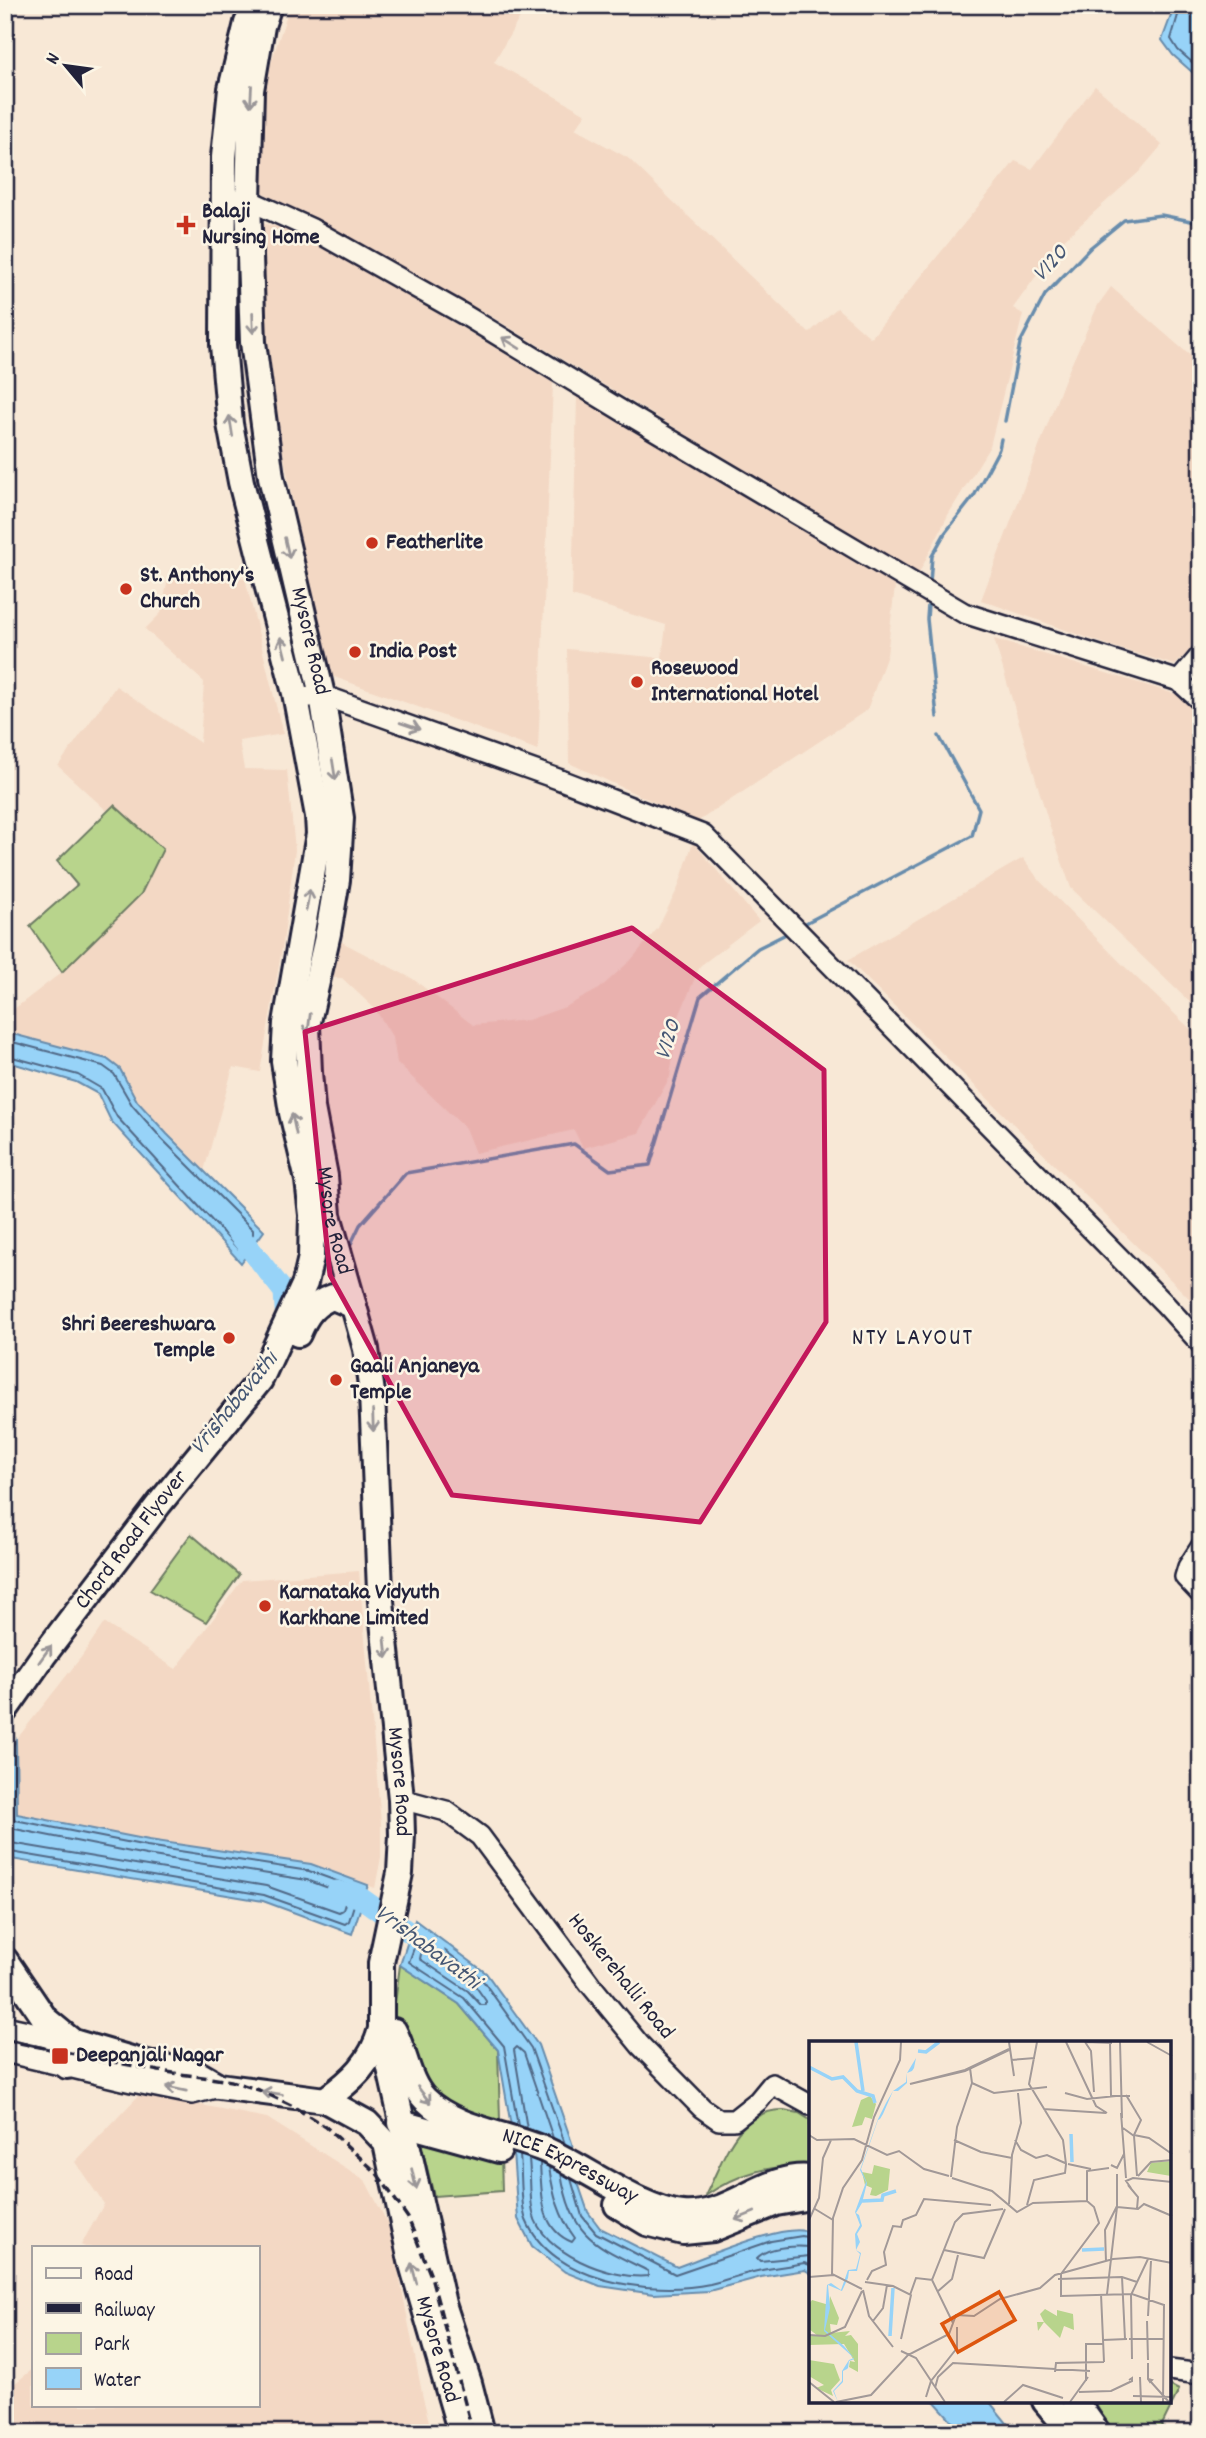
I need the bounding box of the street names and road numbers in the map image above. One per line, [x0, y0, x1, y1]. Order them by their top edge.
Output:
street label: Mysore Road [281, 584, 338, 698]
street label: Mysore Road [307, 1164, 361, 1279]
street label: Chord Road Flyover [67, 1463, 197, 1617]
street label: Mysore Road [377, 1725, 419, 1837]
street label: Hoskerehalli Road [559, 1907, 681, 2047]
street label: NICE Expressway [498, 2120, 644, 2214]
street label: Mysore Road [406, 2292, 468, 2407]

